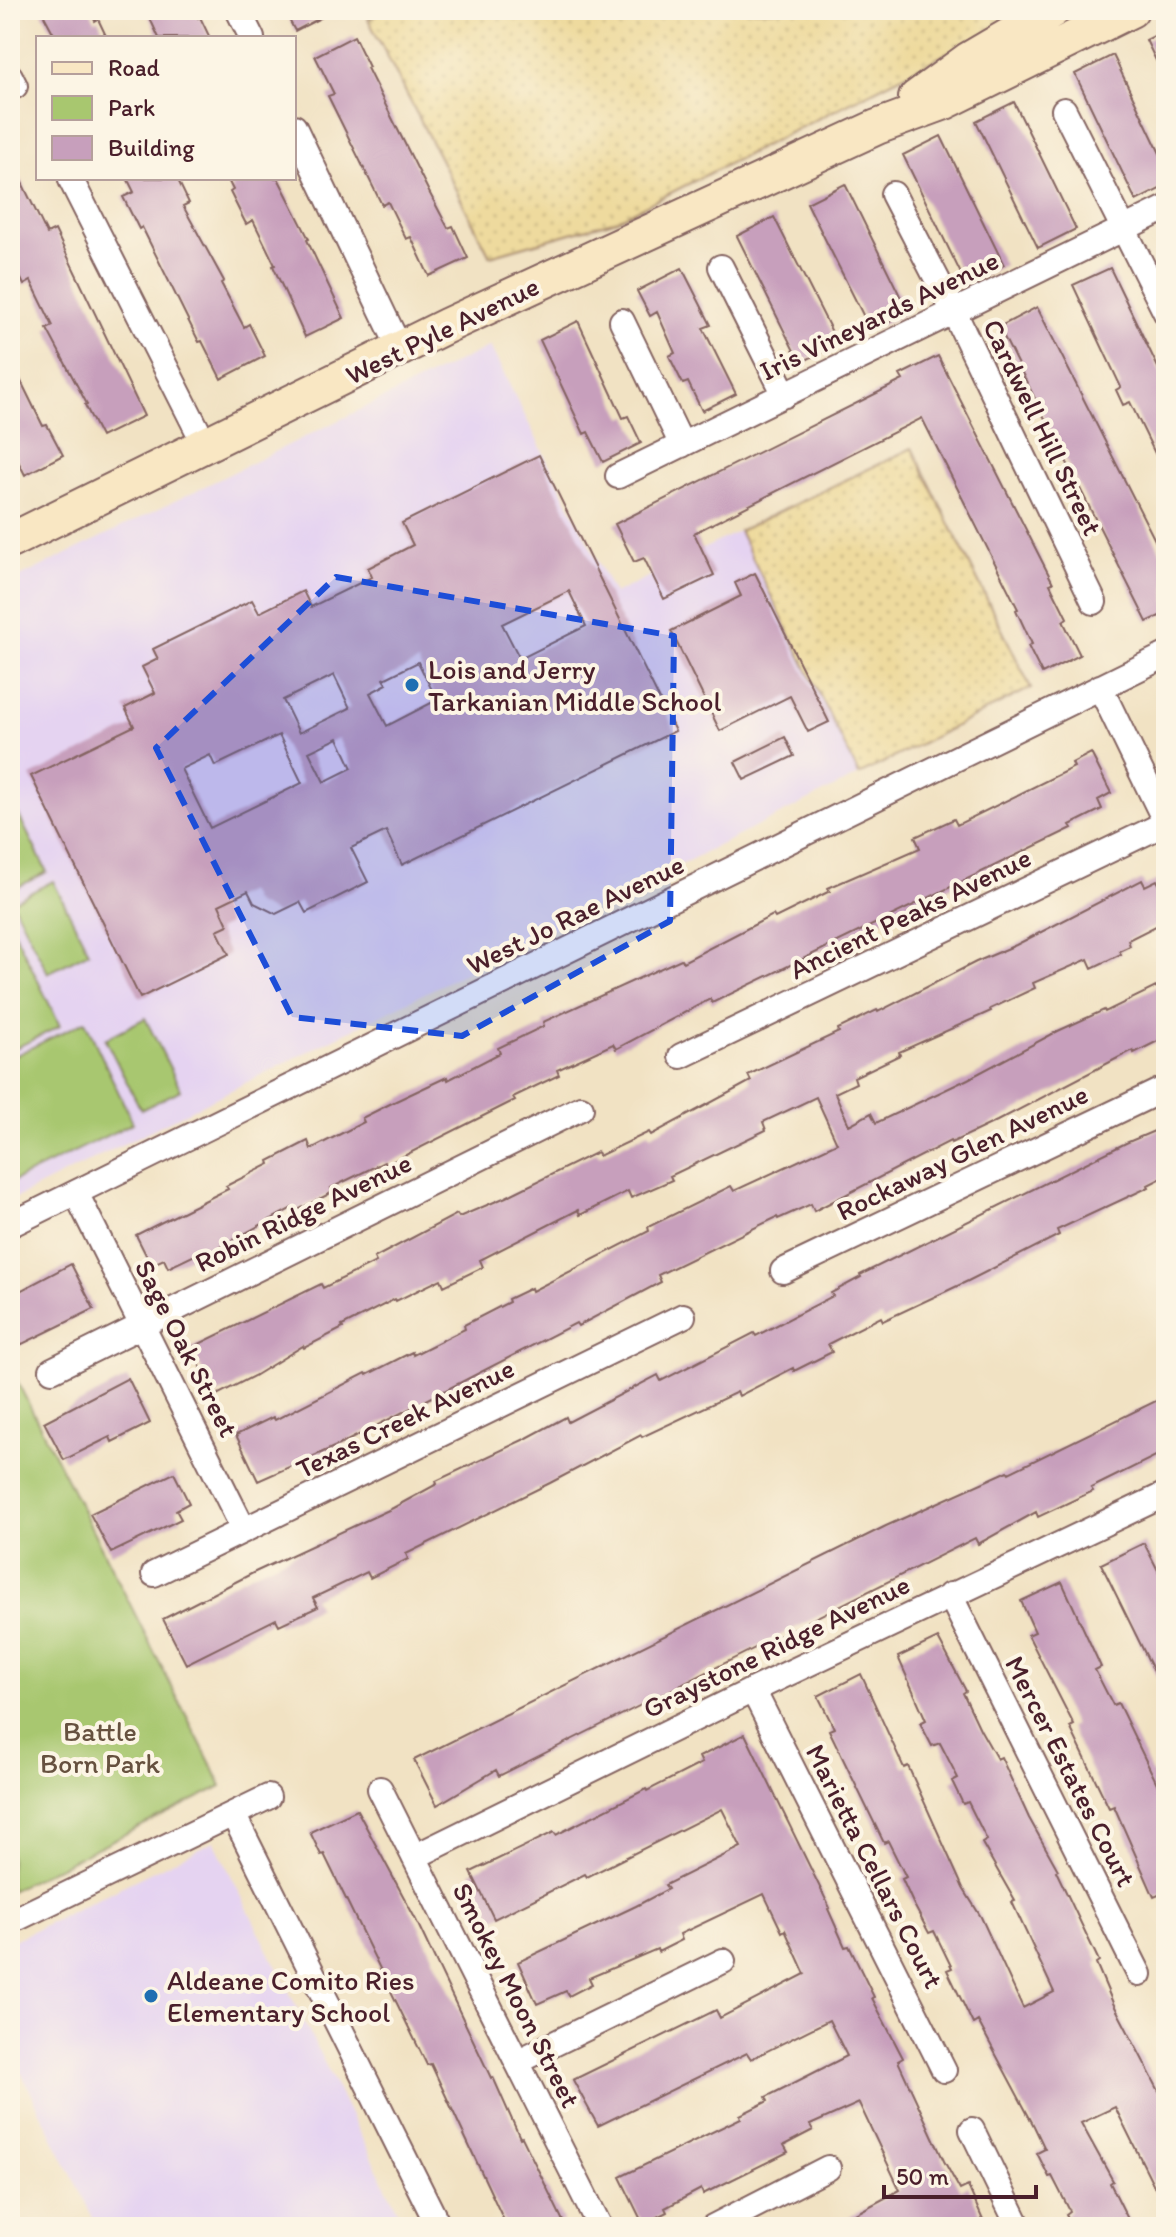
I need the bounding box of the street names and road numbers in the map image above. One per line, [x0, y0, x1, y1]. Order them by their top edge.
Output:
street label: Iris Vineyards Avenue [754, 242, 1004, 388]
street label: West Pyle Avenue [340, 268, 544, 392]
street label: Cardwell Hill Street [976, 313, 1110, 541]
street label: Ancient Peaks Avenue [784, 840, 1036, 986]
street label: West Jo Rae Avenue [461, 847, 689, 981]
street label: Rockaway Glen Avenue [831, 1076, 1093, 1228]
street label: Robin Ridge Avenue [189, 1145, 417, 1279]
street label: Sage Oak Street [128, 1254, 246, 1442]
street label: Texas Creek Avenue [290, 1350, 520, 1486]
street label: Graystone Ridge Avenue [637, 1567, 915, 1725]
street label: Mercer Estates Court [998, 1650, 1144, 1892]
street label: Marietta Cellars Court [799, 1738, 951, 1994]
street label: Smokey Moon Street [446, 1877, 588, 2113]

